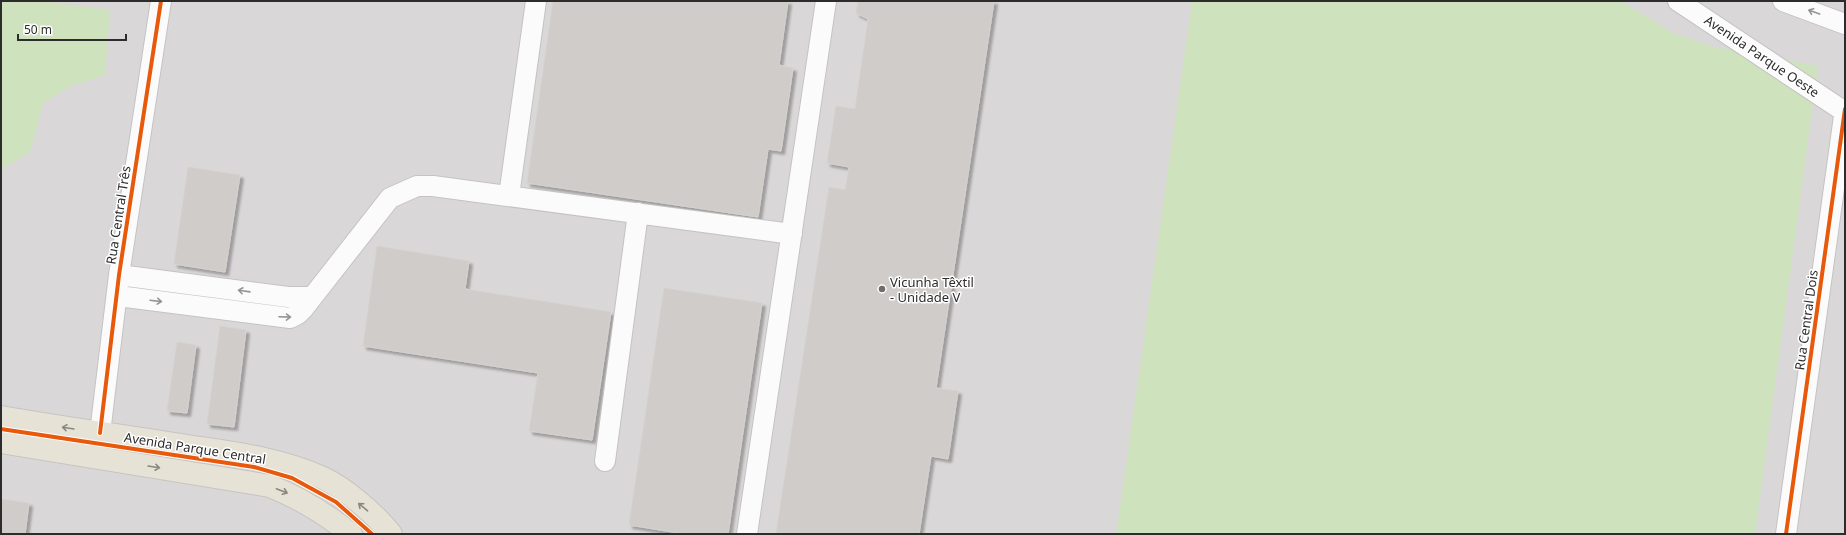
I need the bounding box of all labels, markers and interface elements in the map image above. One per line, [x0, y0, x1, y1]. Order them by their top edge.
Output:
one-way arrow [1808, 8, 1820, 16]
street label: Avenida Parque Oeste [1701, 11, 1823, 101]
scale bar [18, 16, 126, 42]
text: 50 m [24, 21, 52, 38]
street label: Rua Central Três [101, 164, 135, 266]
street label: Rua Central Dois [1790, 269, 1822, 371]
place label: Vicunha Têxtil - Unidade V [890, 273, 974, 306]
marker: Vicunha Têxtil - Unidade V [877, 284, 887, 294]
one-way arrow [238, 287, 251, 295]
one-way arrow [149, 297, 162, 305]
one-way arrow [278, 313, 291, 321]
one-way arrow [62, 424, 75, 432]
street label: Avenida Parque Central [123, 428, 267, 468]
one-way arrow [147, 463, 160, 471]
one-way arrow [275, 487, 287, 495]
one-way arrow [358, 502, 368, 511]

